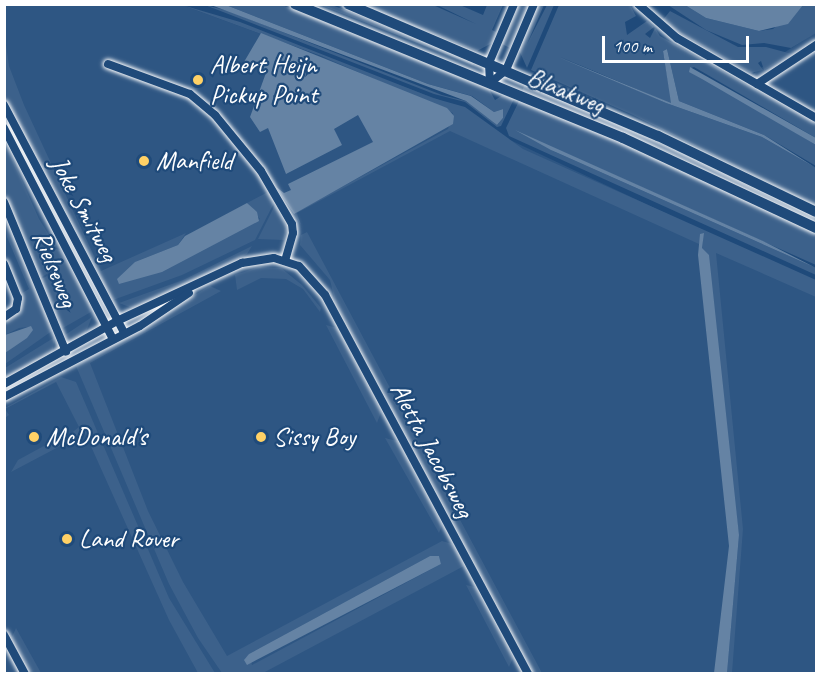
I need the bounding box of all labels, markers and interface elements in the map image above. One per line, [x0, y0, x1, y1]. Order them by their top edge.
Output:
scale bar [605, 24, 752, 62]
text: 100 m [613, 35, 652, 57]
place label: Albert Heijn Pickup Point [210, 49, 317, 110]
street label: Blaakweg [523, 61, 609, 121]
marker: Albert Heijn Pickup Point [191, 73, 205, 87]
place label: Manfield [156, 145, 233, 177]
street label: Joke Smitweg [44, 152, 124, 266]
marker: Manfield [137, 154, 151, 168]
street label: Rielseweg [26, 226, 84, 312]
street label: Aletta Jacobsweg [383, 377, 481, 523]
place label: McDonald's [46, 421, 147, 453]
place label: Sissy Boy [273, 421, 355, 453]
marker: McDonald's [27, 430, 41, 444]
marker: Sissy Boy [254, 430, 268, 444]
place label: Land Rover [79, 523, 179, 555]
marker: Land Rover [60, 532, 74, 546]

